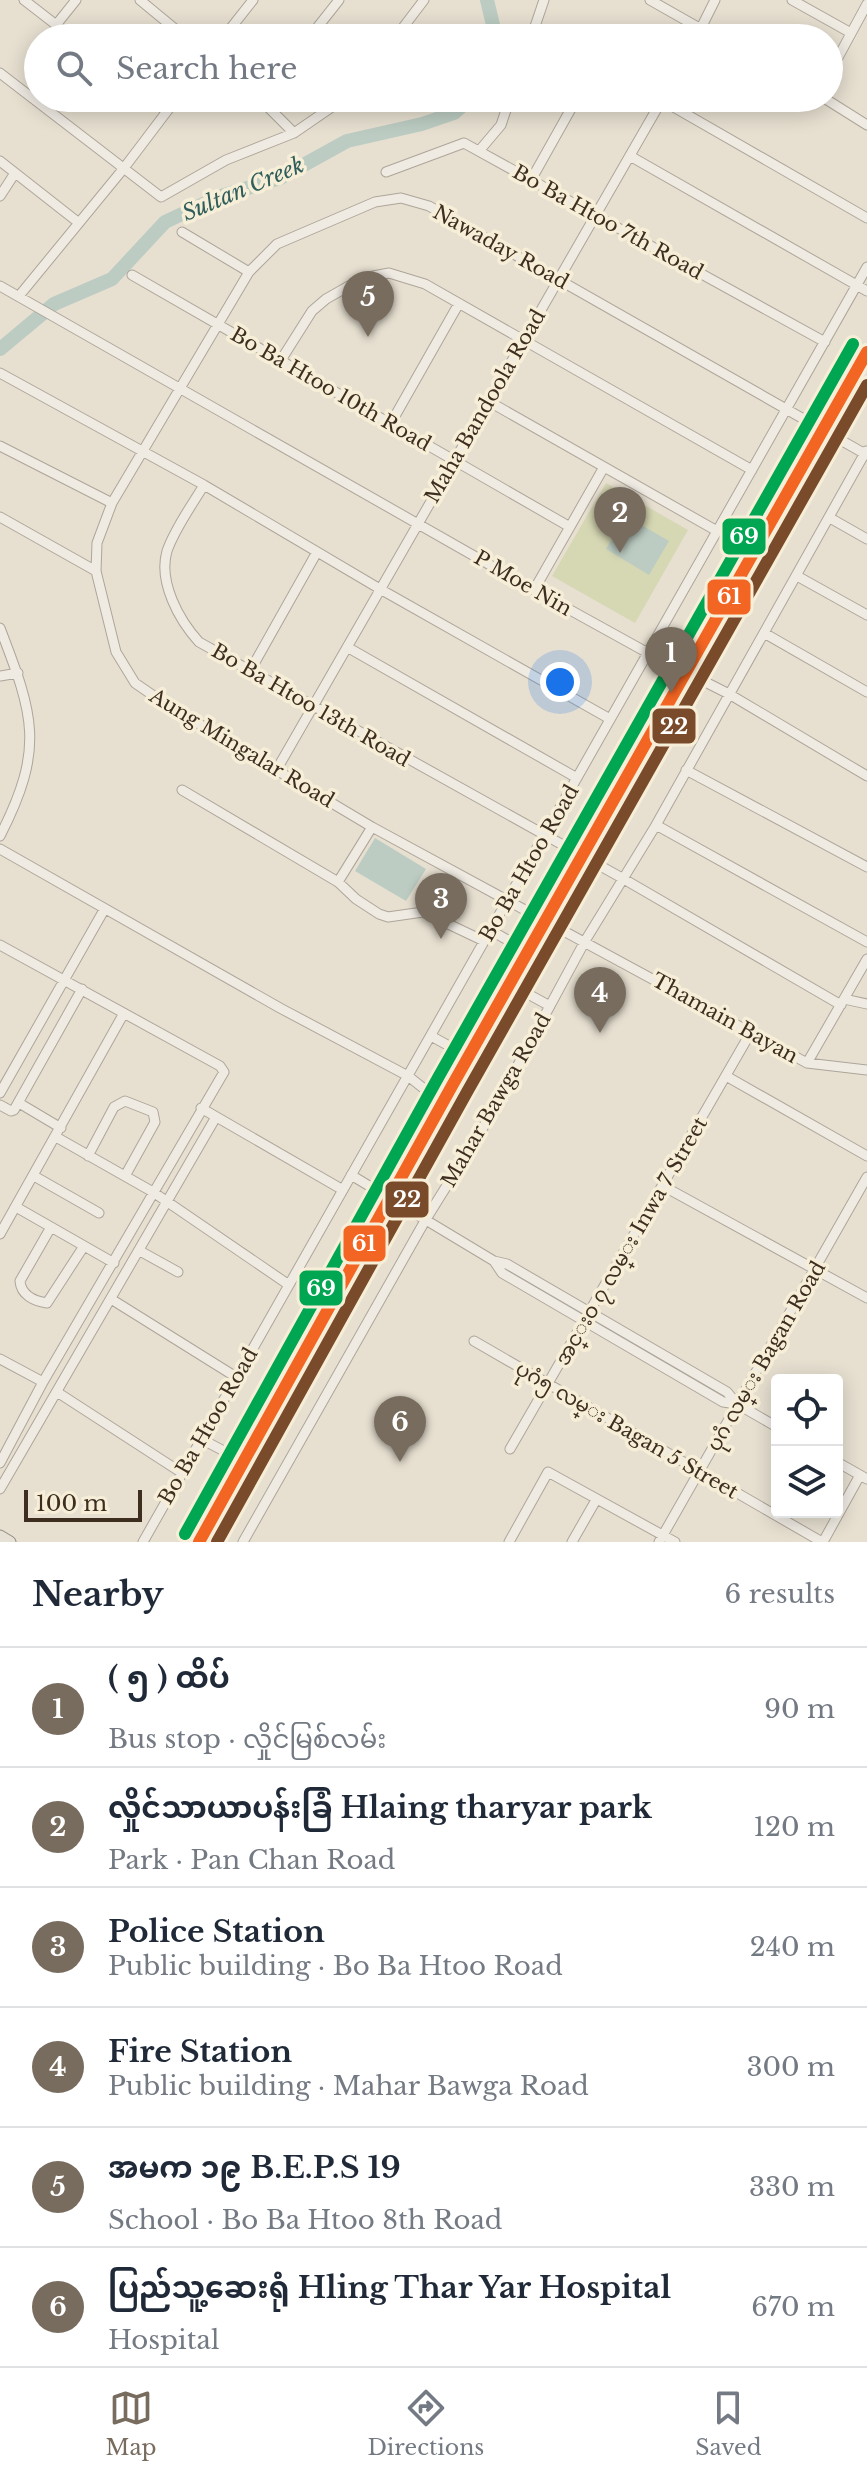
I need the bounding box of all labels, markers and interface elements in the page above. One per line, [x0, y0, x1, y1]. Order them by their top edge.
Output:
search box [24, 24, 843, 112]
icon: search [52, 46, 96, 90]
text: Search here [116, 50, 297, 87]
water label: Sultan Creek [178, 151, 308, 227]
street label: Bo Ba Htoo 7th Road [509, 160, 707, 284]
street label: Nawaday Road [429, 200, 573, 294]
pin: 5 [342, 271, 394, 337]
street label: Maha Bandoola Road [420, 305, 550, 507]
street label: Bo Ba Htoo 10th Road [227, 322, 435, 456]
pin: 2 [594, 487, 646, 553]
line badge: 69 [721, 517, 767, 556]
text: 69 [729, 523, 759, 550]
street label: P Moe Nin [470, 545, 576, 621]
line badge: 61 [706, 578, 752, 616]
text: 61 [717, 583, 742, 610]
pin: 1 [645, 627, 697, 693]
street label: Bo Ba Htoo 13th Road [207, 638, 415, 772]
your location [540, 662, 580, 702]
street label: Aung Mingalar Road [145, 683, 339, 813]
line badge: 22 [651, 707, 697, 745]
text: 22 [660, 713, 688, 740]
street label: Bo Ba Htoo Road [474, 780, 584, 946]
pin: 3 [415, 873, 467, 939]
pin: 4 [574, 967, 626, 1033]
street label: Thamain Bayan [648, 968, 802, 1068]
street label: Mahar Bawga Road [436, 1009, 556, 1191]
street label: အင္းဝ ၇ လမ္း Inwa 7 Street [550, 1112, 716, 1371]
line badge: 22 [384, 1180, 430, 1219]
text: 22 [393, 1186, 421, 1213]
line badge: 61 [342, 1224, 387, 1263]
text: 61 [352, 1230, 377, 1257]
street label: ပုဂံ လမ္း Bagan Road [702, 1257, 835, 1458]
line badge: 69 [298, 1269, 344, 1307]
text: 69 [306, 1275, 336, 1302]
street label: Bo Ba Htoo Road [153, 1343, 263, 1509]
street label: ပုဂံ၅ လမ္း Bagan 5 Street [509, 1356, 743, 1508]
map controls [771, 1374, 843, 1518]
button: locate [771, 1374, 843, 1446]
pin: 6 [374, 1396, 426, 1462]
button: layers [771, 1446, 843, 1518]
scale bar [24, 1486, 142, 1522]
text: 100 m [36, 1490, 107, 1517]
text: Nearby [32, 1573, 164, 1615]
text: 6 results [724, 1578, 835, 1610]
text: ( ၅ ) ထိပ် [108, 1659, 230, 1696]
text: 1 [52, 1693, 64, 1725]
text: 90 m [764, 1693, 835, 1725]
text: Bus stop · လှိုင်မြစ်လမ်း [108, 1723, 386, 1755]
text: လှိုင်သာယာပန်းခြံ Hlaing tharyar park [108, 1789, 652, 1826]
text: 2 [50, 1811, 66, 1843]
text: 120 m [753, 1811, 835, 1843]
text: Park · Pan Chan Road [108, 1844, 395, 1876]
text: Police Station [108, 1913, 325, 1950]
text: 3 [50, 1931, 66, 1963]
text: 240 m [750, 1931, 835, 1963]
text: Public building · Bo Ba Htoo Road [108, 1950, 563, 1982]
text: Fire Station [108, 2033, 292, 2070]
text: 4 [49, 2051, 67, 2083]
text: 300 m [746, 2051, 835, 2083]
text: Public building · Mahar Bawga Road [108, 2070, 589, 2102]
text: အမက ၁၉ B.E.P.S 19 [108, 2149, 401, 2186]
text: 5 [50, 2171, 66, 2203]
text: 330 m [749, 2171, 835, 2203]
text: School · Bo Ba Htoo 8th Road [108, 2204, 502, 2236]
text: ပြည်သူ့ဆေးရုံ Hling Thar Yar Hospital [108, 2269, 671, 2306]
text: 6 [49, 2291, 67, 2323]
text: 670 m [751, 2291, 835, 2323]
text: Hospital [108, 2324, 219, 2356]
tab: Map [105, 2386, 157, 2461]
tab: Directions [367, 2386, 484, 2461]
tab: Saved [695, 2386, 762, 2461]

